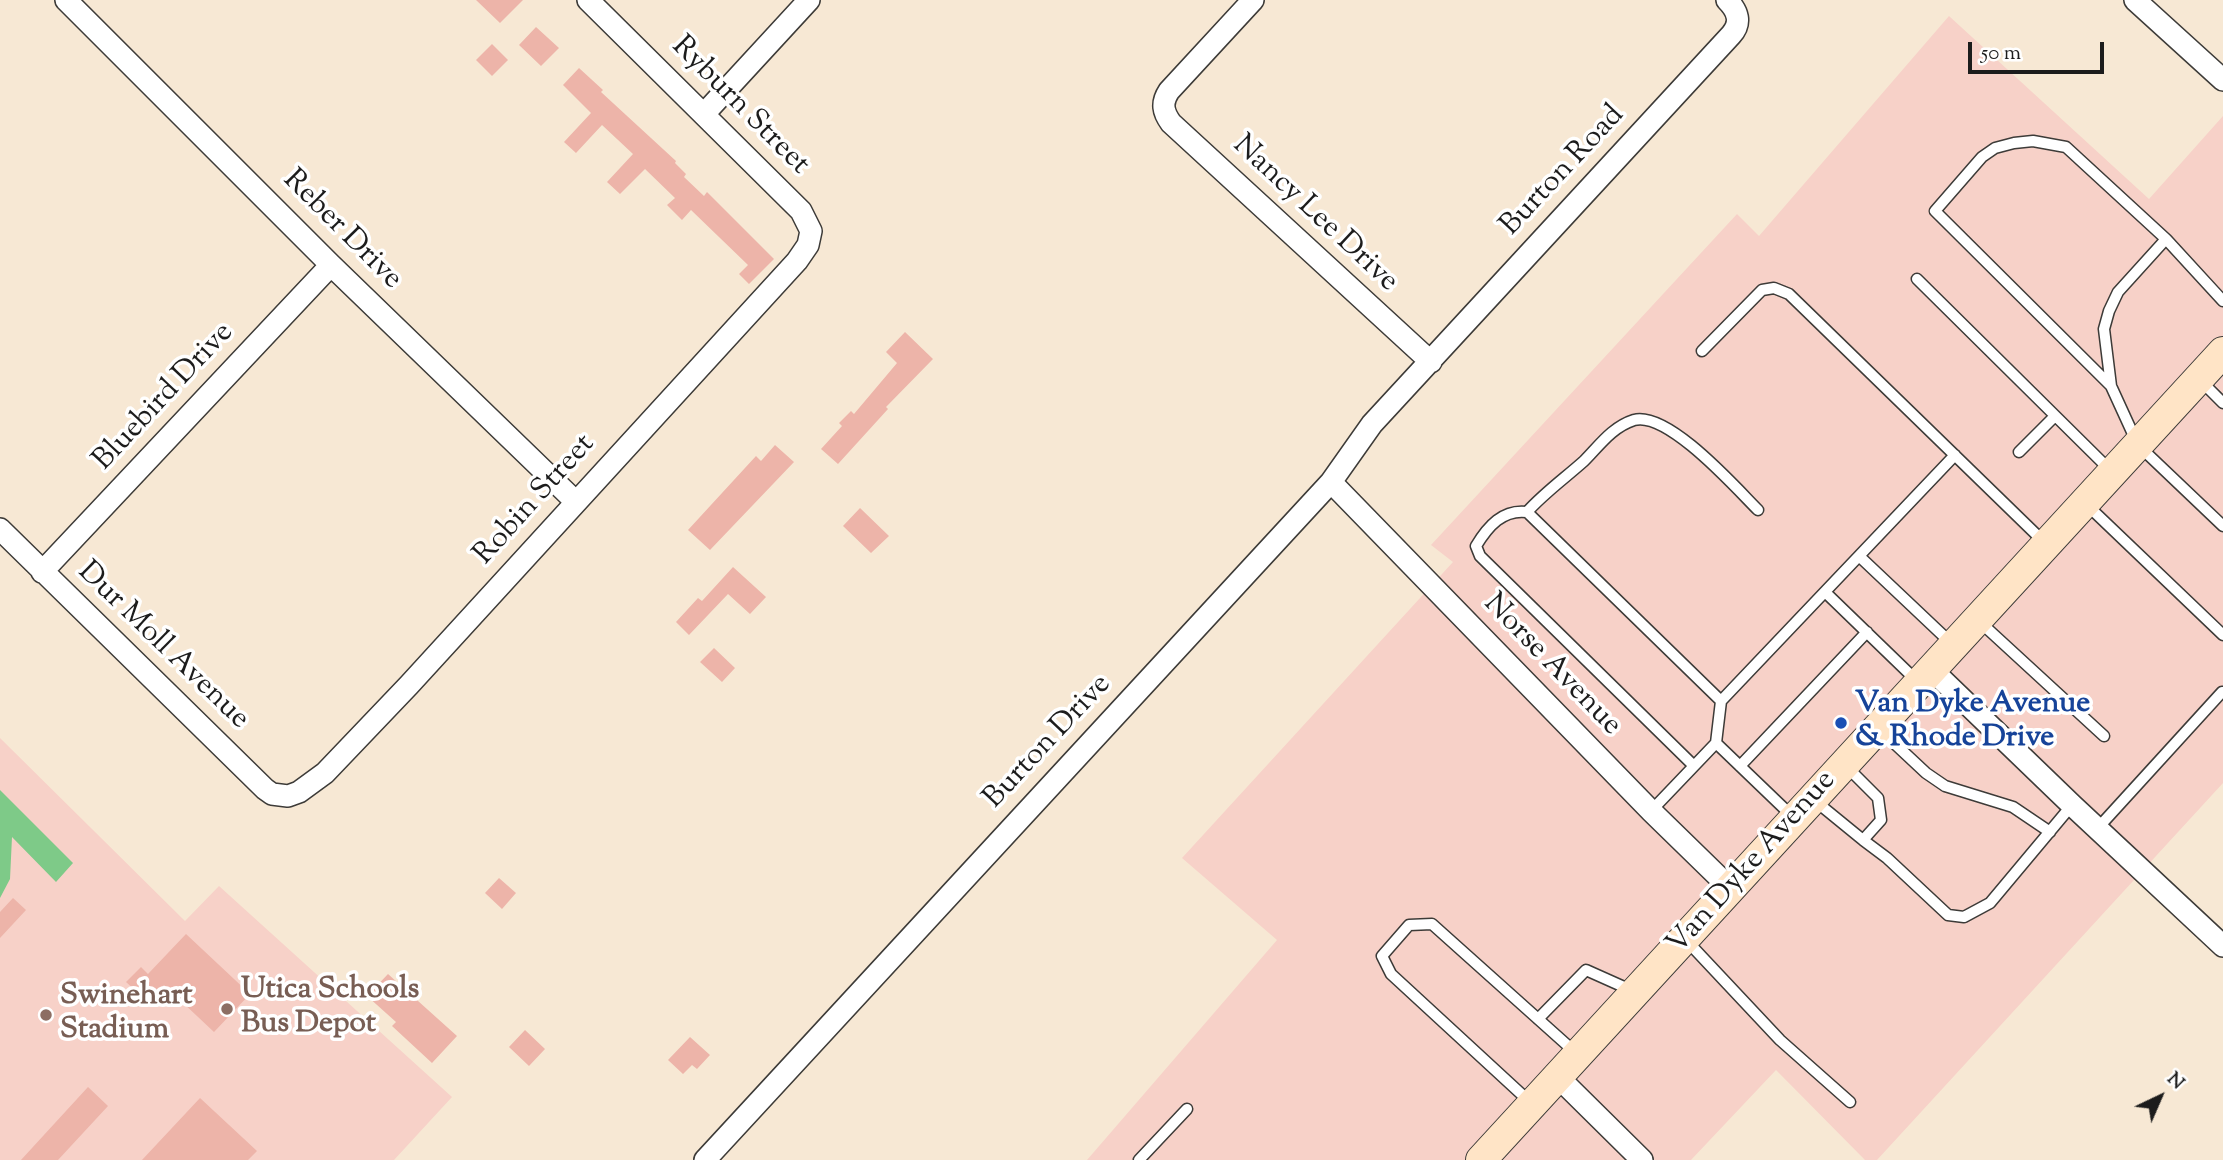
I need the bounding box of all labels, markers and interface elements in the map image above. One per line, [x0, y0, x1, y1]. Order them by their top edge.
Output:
scale bar [1971, 28, 2108, 72]
street label: Ryburn Street [662, 30, 816, 184]
text: 50 m [1981, 39, 2021, 69]
street label: Burton Road [1494, 99, 1634, 245]
street label: Nancy Lee Drive [1224, 129, 1404, 301]
street label: Reber Drive [274, 164, 408, 298]
street label: Bluebird Drive [87, 316, 243, 480]
street label: Robin Street [468, 428, 604, 574]
street label: Dur Moll Avenue [68, 556, 256, 738]
street label: Norse Avenue [1474, 587, 1628, 745]
street label: Burton Drive [978, 668, 1120, 818]
place label: Van Dyke Avenue & Rhode Drive [1855, 688, 2090, 758]
marker: Van Dyke Avenue & Rhode Drive [1833, 715, 1849, 731]
street label: Van Dyke Avenue [1661, 765, 1845, 963]
place label: Utica Schools Bus Depot [241, 974, 419, 1044]
place label: Swinehart Stadium [60, 980, 193, 1050]
marker: Utica Schools Bus Depot [219, 1001, 235, 1017]
marker: Swinehart Stadium [38, 1007, 54, 1023]
north arrow [2125, 1062, 2195, 1132]
text: N [2160, 1067, 2190, 1097]

